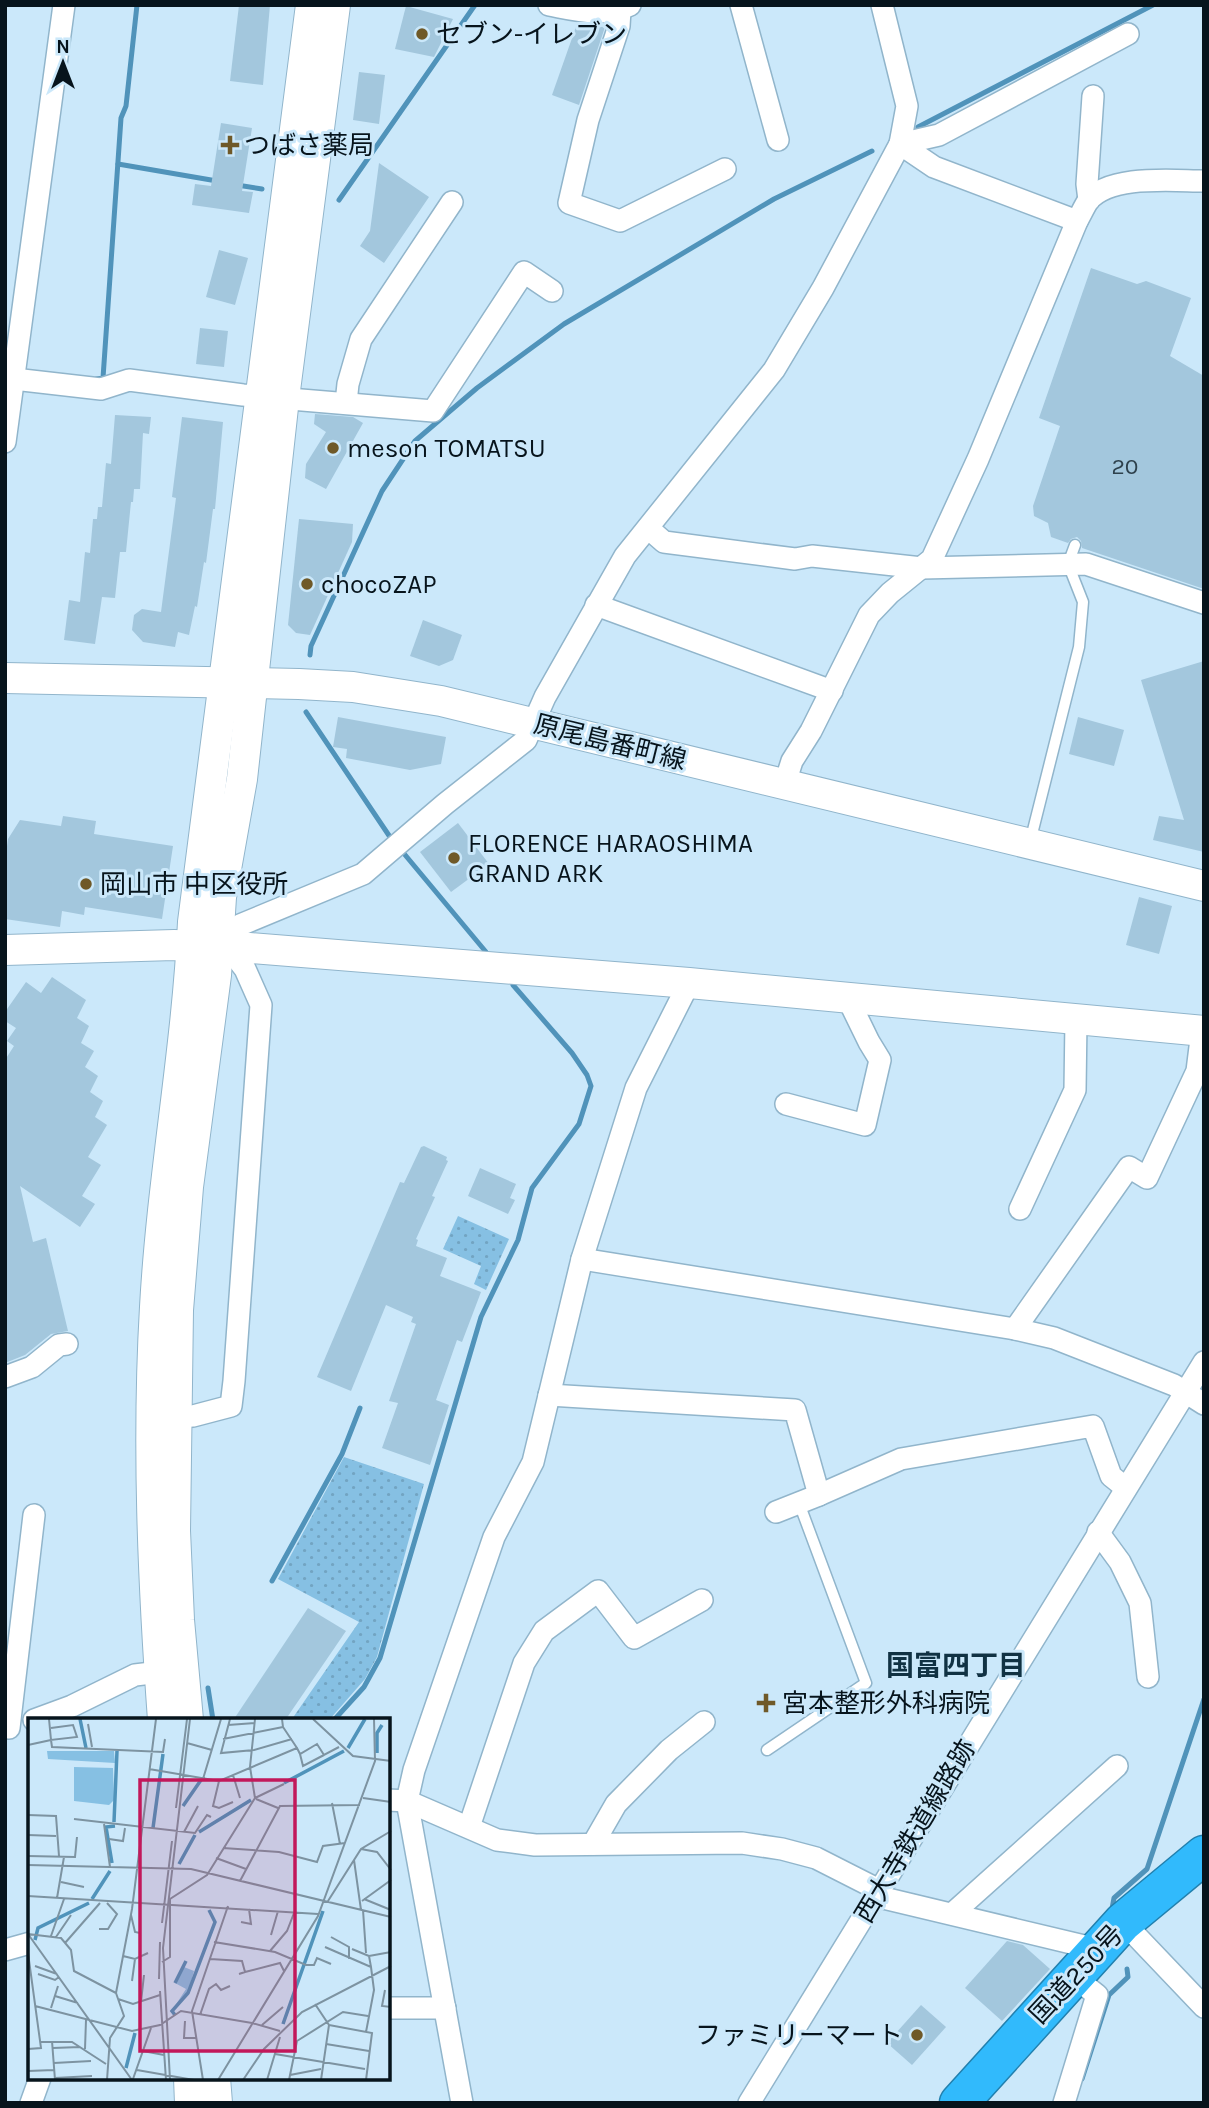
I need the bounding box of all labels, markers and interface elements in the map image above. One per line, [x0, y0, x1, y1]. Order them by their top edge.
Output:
place label: セブン-イレブン [436, 19, 627, 50]
marker: セブン-イレブン [414, 26, 430, 42]
north arrow [28, 28, 98, 98]
text: N [56, 36, 70, 58]
place label: つばさ薬局 [244, 130, 374, 161]
marker: つばさ薬局 [222, 137, 238, 153]
place label: meson TOMATSU [347, 433, 546, 464]
marker: meson TOMATSU [325, 440, 341, 456]
house number: 20 [1112, 453, 1138, 480]
place label: chocoZAP [321, 569, 437, 600]
marker: chocoZAP [299, 576, 315, 592]
street label: 原尾島番町線 [530, 709, 689, 776]
place label: FLORENCE HARAOSHIMA GRAND ARK [468, 828, 753, 889]
marker: FLORENCE HARAOSHIMA GRAND ARK [446, 850, 462, 866]
place label: 岡山市 中区役所 [100, 869, 288, 900]
marker: 岡山市 中区役所 [78, 876, 94, 892]
district label: 国富四丁目 [886, 1649, 1026, 1682]
place label: 宮本整形外科病院 [782, 1688, 990, 1719]
marker: 宮本整形外科病院 [756, 1693, 776, 1713]
inset map [28, 1718, 390, 2080]
street label: 西大寺鉄道線路跡 [849, 1734, 982, 1928]
street label: 国道250号 [1023, 1919, 1130, 2030]
place label: ファミリーマート [695, 2020, 903, 2051]
marker: ファミリーマート [909, 2027, 925, 2043]

